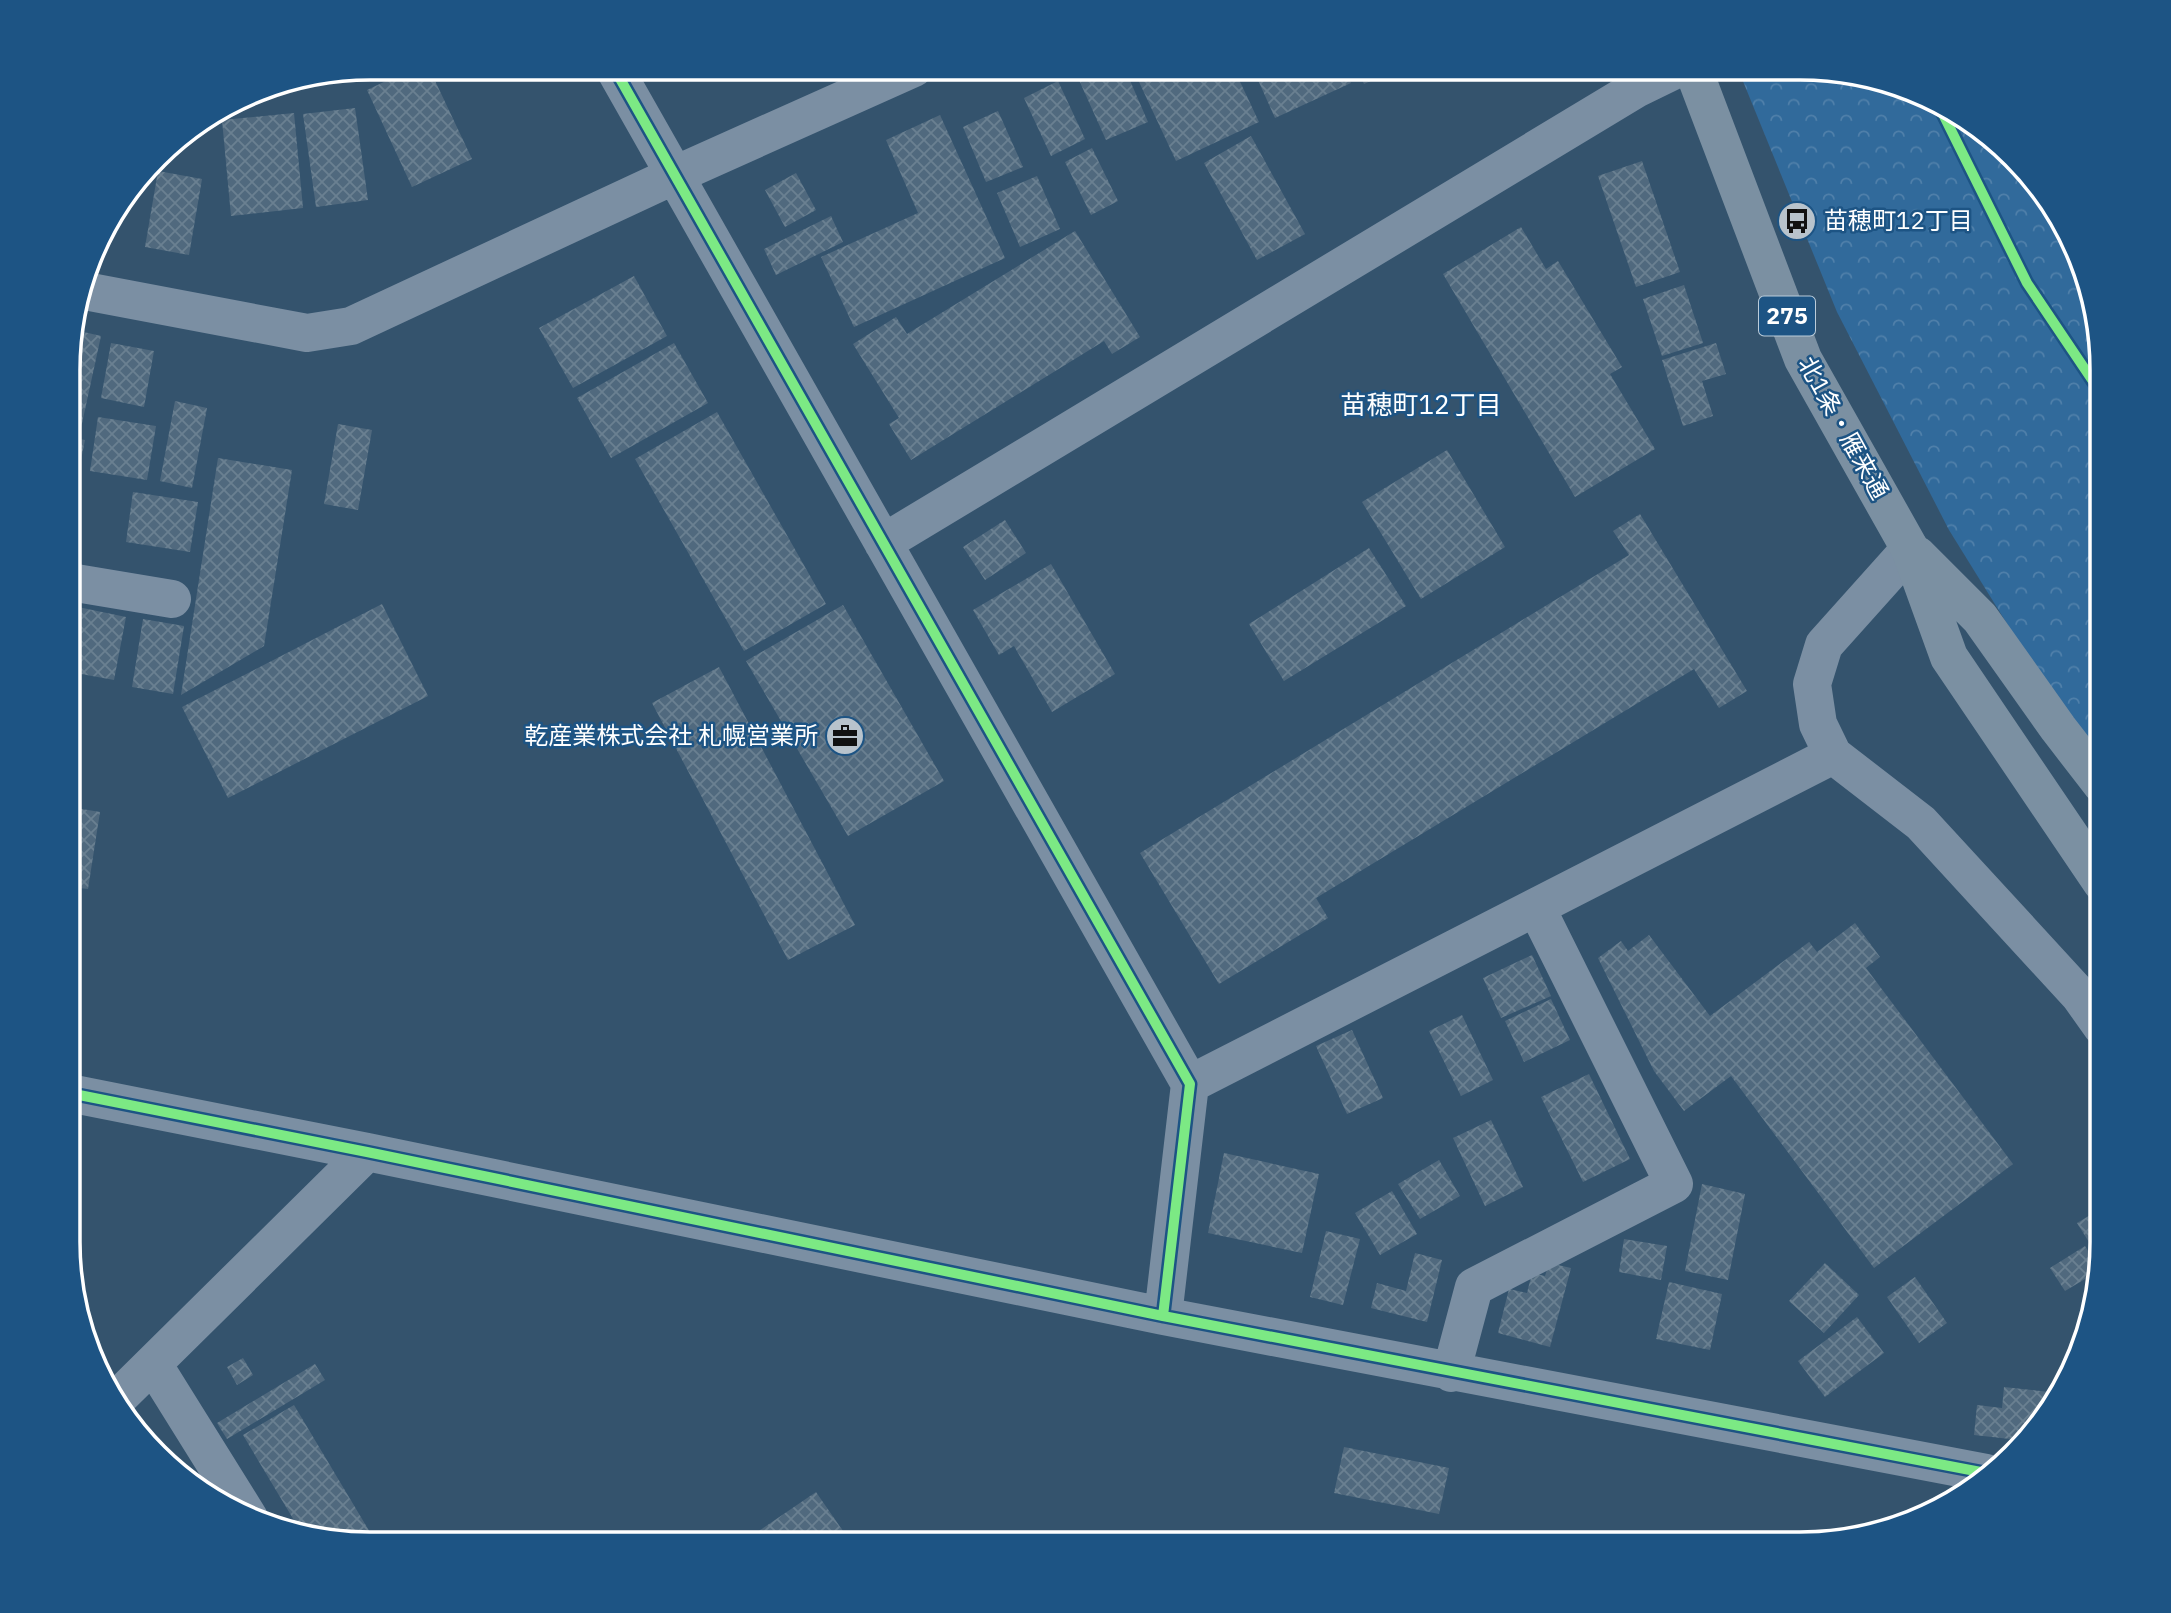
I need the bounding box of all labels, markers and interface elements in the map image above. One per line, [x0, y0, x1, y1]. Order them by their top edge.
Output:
bus stop icon: 苗穂町12丁目 [1776, 200, 1818, 242]
place label: 苗穂町12丁目 [1824, 204, 1973, 236]
road number: 275 [1759, 296, 1815, 336]
street label: 北1条・雁来通 [1791, 350, 1896, 505]
district label: 苗穂町12丁目 [1340, 387, 1502, 421]
office icon: 乾産業株式会社 札幌営業所 [824, 715, 866, 757]
place label: 乾産業株式会社 札幌営業所 [524, 719, 818, 751]

